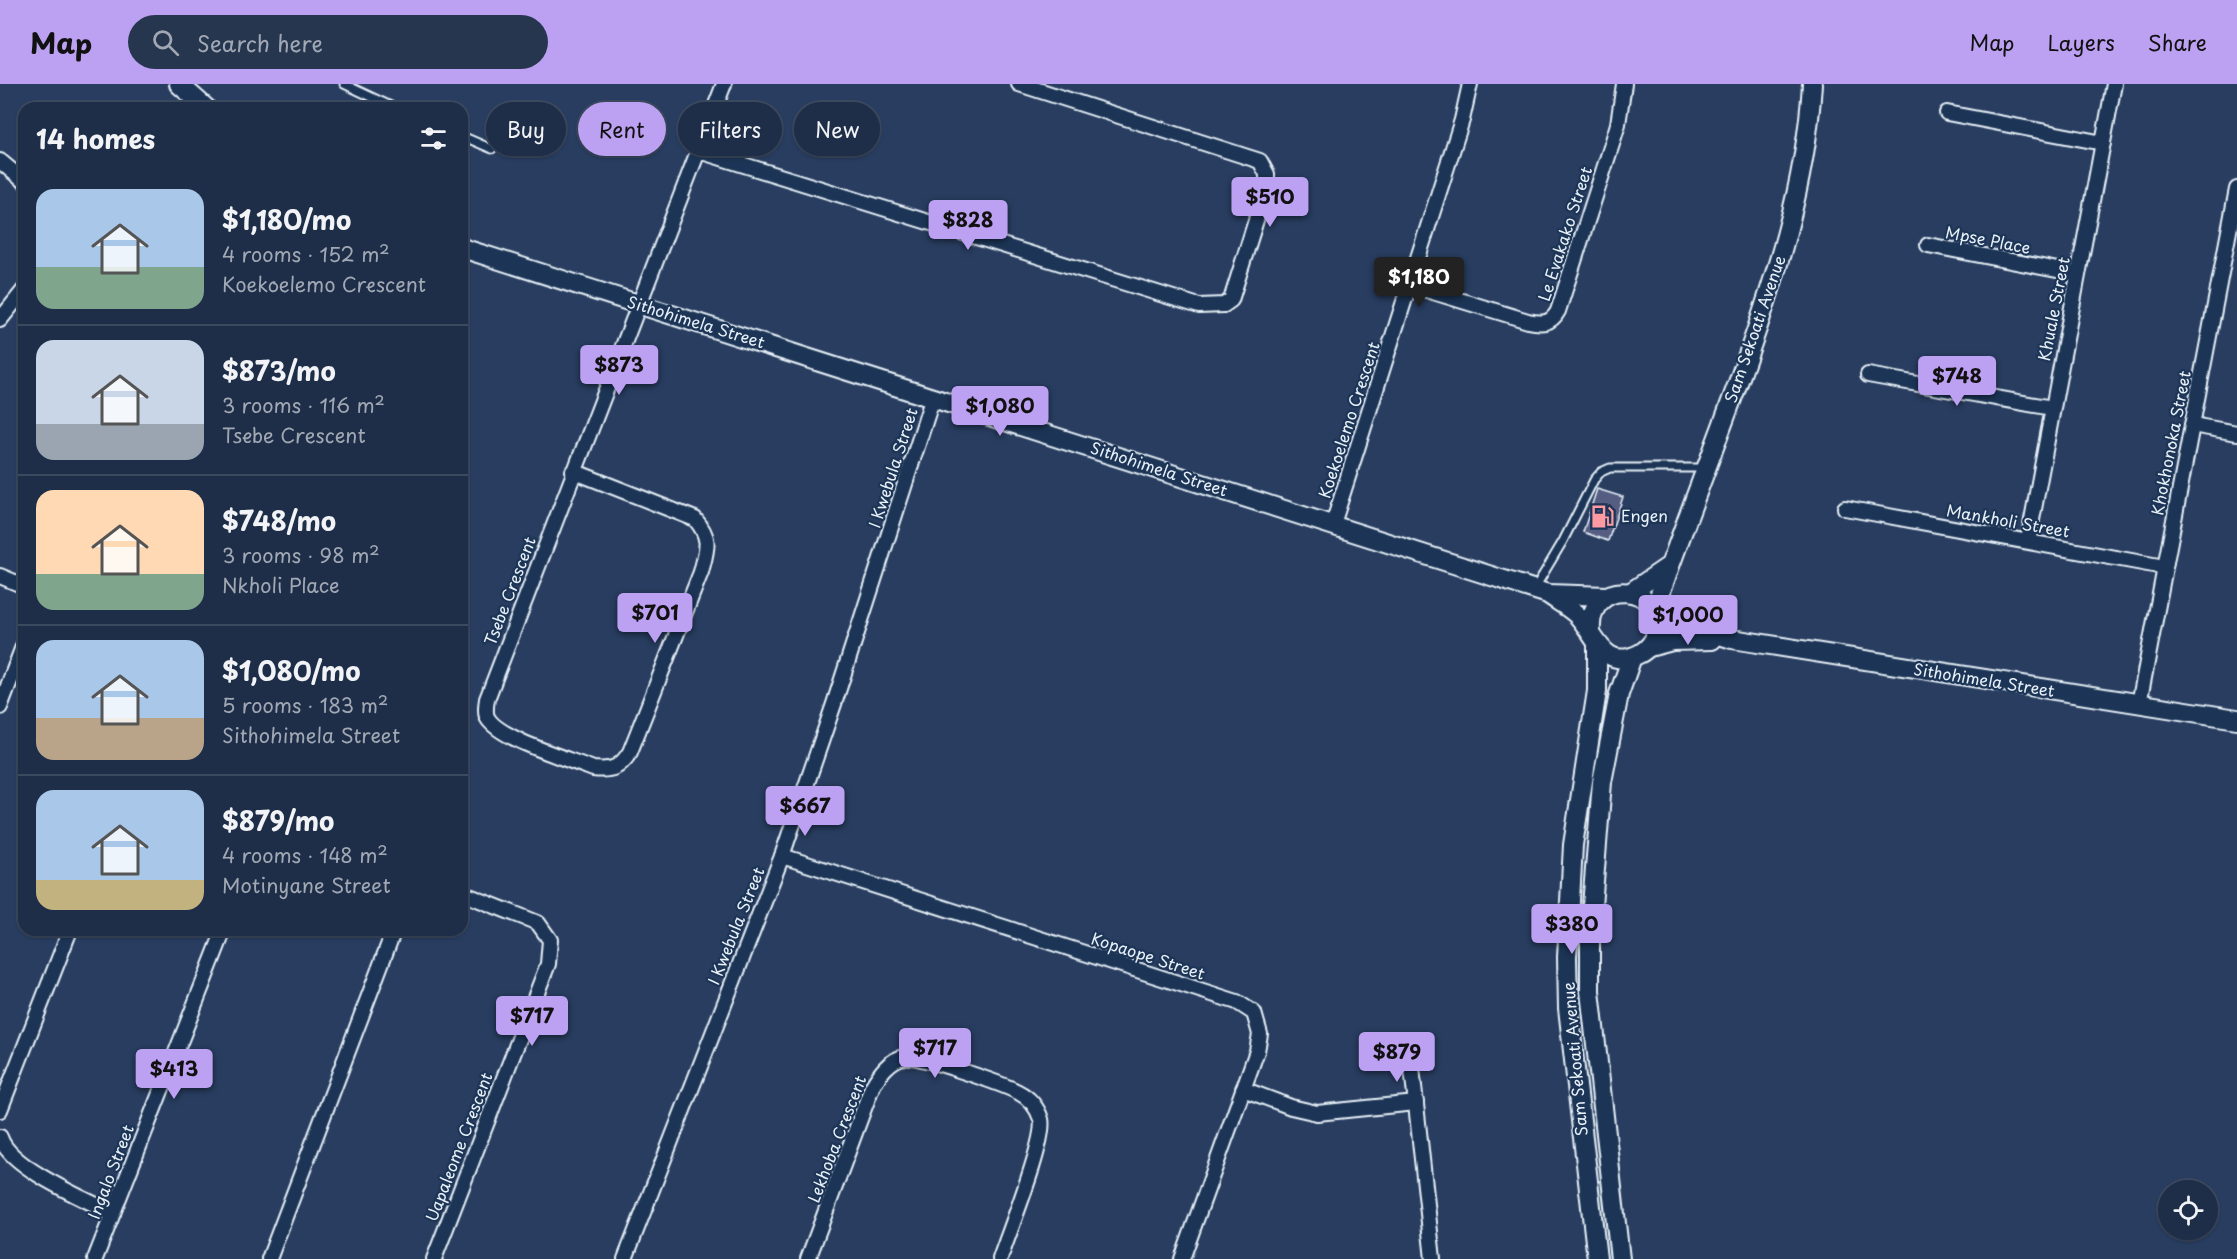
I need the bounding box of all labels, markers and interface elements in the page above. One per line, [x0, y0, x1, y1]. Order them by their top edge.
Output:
search box [128, 15, 548, 69]
text: Map [30, 21, 92, 64]
icon: search [149, 26, 182, 59]
text: Search here [197, 26, 323, 59]
text: Map [1970, 26, 2014, 58]
text: Layers [2047, 26, 2115, 58]
text: Share [2148, 26, 2207, 58]
chip: Buy [486, 102, 566, 156]
chip: Rent [578, 102, 666, 156]
chip: Filters [678, 102, 782, 156]
chip: New [794, 102, 880, 156]
text: 14 homes [36, 119, 155, 158]
icon: filters [417, 122, 450, 155]
street label: Le Evakako Street [1531, 163, 1597, 304]
pin: $510 [1234, 177, 1306, 228]
text: $510 [1245, 181, 1295, 211]
text: $1,180/mo [222, 200, 351, 239]
pin: $828 [932, 200, 1004, 251]
text: $828 [943, 204, 993, 234]
icon: home [84, 213, 156, 285]
street label: Mpse Place [1944, 219, 2033, 259]
text: 4 rooms · 152 m² [222, 239, 390, 269]
street label: Sam Sekoati Avenue [1718, 251, 1791, 406]
street label: Khuale Street [2031, 254, 2075, 363]
pin: $1,180 [1370, 257, 1468, 308]
text: $1,180 [1388, 261, 1450, 291]
text: Koekoelemo Crescent [222, 269, 426, 299]
street label: Sithohimela Street [625, 289, 768, 354]
street label: Koekoelemo Crescent [1311, 338, 1385, 501]
pin: $873 [583, 345, 655, 396]
text: $873 [594, 349, 644, 379]
text: $873/mo [222, 351, 336, 390]
pin: $748 [1921, 356, 1993, 407]
text: $748 [1932, 360, 1982, 390]
icon: home [84, 364, 156, 436]
street label: Khokhonoka Street [2144, 368, 2196, 517]
pin: $1,080 [951, 386, 1049, 437]
text: 3 rooms · 116 m² [222, 390, 385, 420]
text: $1,080 [966, 390, 1034, 420]
street label: I Kwebula Street [861, 404, 923, 531]
text: Tsebe Crescent [222, 420, 366, 450]
street label: Sithohimela Street [1088, 435, 1231, 502]
street label: Mankholi Street [1945, 497, 2072, 543]
text: $748/mo [222, 501, 336, 540]
fuel station icon: Engen [1590, 503, 1616, 529]
place label: Engen [1621, 503, 1668, 527]
icon: home [84, 514, 156, 586]
street label: Tsebe Crescent [477, 532, 541, 649]
text: 3 rooms · 98 m² [222, 540, 380, 570]
text: Nkholi Place [222, 570, 340, 600]
pin: $701 [619, 593, 691, 644]
pin: $1,000 [1639, 595, 1737, 646]
text: $701 [631, 597, 679, 627]
text: $1,000 [1652, 599, 1724, 629]
text: $1,080/mo [222, 651, 360, 690]
street label: Sithohimela Street [1912, 656, 2057, 702]
icon: home [84, 664, 156, 736]
text: 5 rooms · 183 m² [222, 690, 388, 720]
text: Sithohimela Street [222, 720, 400, 750]
pin: $667 [769, 786, 841, 837]
text: $667 [780, 790, 830, 820]
text: $879/mo [222, 801, 334, 840]
icon: home [84, 814, 156, 886]
text: 4 rooms · 148 m² [222, 840, 388, 870]
street label: I Kwebula Street [701, 863, 770, 988]
text: Motinyane Street [222, 870, 391, 900]
pin: $380 [1536, 904, 1608, 955]
text: $380 [1545, 908, 1599, 938]
street label: Kopaope Street [1088, 925, 1209, 985]
street label: Sam Sekoati Avenue [1555, 981, 1593, 1137]
pin: $717 [496, 996, 568, 1047]
text: $717 [510, 1000, 554, 1030]
pin: $717 [899, 1028, 971, 1079]
text: $717 [913, 1032, 957, 1062]
pin: $879 [1361, 1032, 1433, 1083]
text: $879 [1373, 1036, 1421, 1066]
pin: $413 [138, 1049, 210, 1100]
text: $413 [150, 1053, 198, 1083]
street label: Uapaleome Crescent [419, 1068, 498, 1225]
street label: Lekhoba Crescent [801, 1071, 872, 1206]
street label: Ingalo Street [81, 1120, 139, 1222]
map controls [2158, 1180, 2218, 1240]
button: locate [2158, 1180, 2218, 1240]

